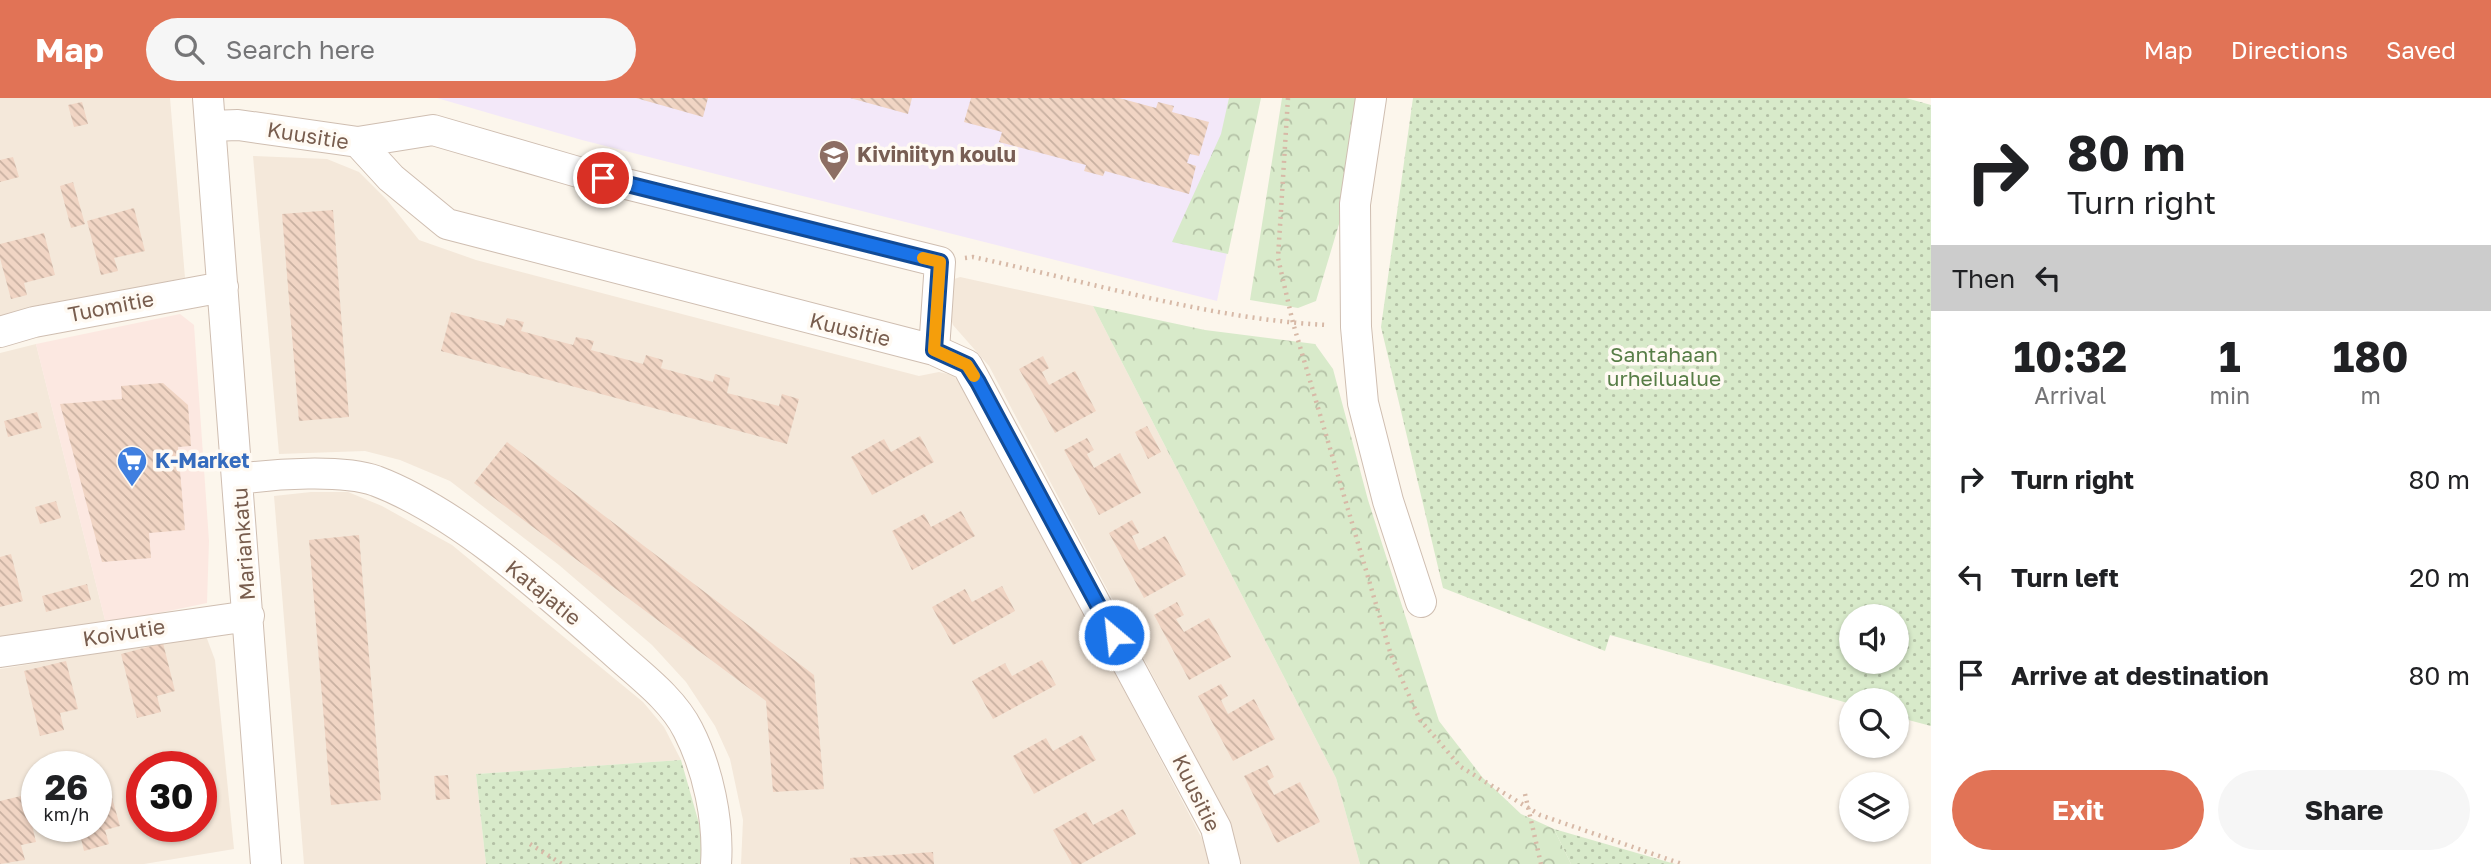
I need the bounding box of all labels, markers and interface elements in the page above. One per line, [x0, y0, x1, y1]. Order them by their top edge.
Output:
search box [146, 18, 636, 81]
text: Map [35, 30, 104, 69]
icon: search [170, 30, 208, 68]
text: Search here [226, 34, 375, 65]
text: Map [2144, 35, 2193, 64]
text: Directions [2231, 35, 2348, 64]
text: Saved [2386, 35, 2456, 64]
street label: Kuusitie [265, 116, 351, 154]
text: 80 m [2067, 123, 2185, 182]
icon: right [1952, 126, 2043, 217]
school or university icon: Kiviniityn koulu [817, 138, 851, 182]
place label: Kiviniityn koulu [857, 141, 1016, 167]
pin [573, 148, 633, 208]
icon: arrive [584, 159, 622, 197]
text: Turn right [2067, 183, 2216, 221]
icon: left [2029, 259, 2067, 297]
text: Then [1952, 263, 2015, 294]
street label: Tuomitie [66, 285, 156, 327]
street label: Kuusitie [807, 306, 893, 352]
text: 10:32 [2013, 331, 2127, 381]
text: 1 [2219, 331, 2241, 381]
text: 180 [2333, 331, 2409, 381]
park label: Santahaan urheilualue [1607, 341, 1721, 391]
text: Arrival [2034, 381, 2106, 409]
text: min [2210, 381, 2250, 409]
text: m [2360, 381, 2381, 409]
supermarket icon: K-Market [115, 444, 149, 488]
place label: K-Market [155, 447, 250, 473]
icon: right [1952, 460, 1990, 498]
text: Turn right [2011, 464, 2134, 495]
text: 80 m [2409, 464, 2470, 495]
street label: Mariankatu [226, 487, 260, 601]
street label: Katajatie [501, 554, 587, 631]
icon: left [1952, 558, 1990, 596]
text: Turn left [2011, 562, 2119, 593]
text: 20 m [2409, 562, 2470, 593]
position arrow [1077, 598, 1151, 672]
map controls [1839, 604, 1909, 842]
button: sound [1839, 604, 1909, 674]
street label: Koivutie [81, 613, 167, 651]
icon: arrive [1952, 656, 1990, 694]
text: Arrive at destination [2011, 660, 2269, 691]
text: 80 m [2409, 660, 2470, 691]
button: search [1839, 688, 1909, 758]
street label: Kuusitie [1167, 750, 1227, 835]
speed limit sign: 30 [126, 751, 217, 842]
text: 26 [45, 766, 88, 808]
button: Exit [1952, 770, 2204, 850]
button: Share [2218, 770, 2470, 850]
button: layers [1839, 772, 1909, 842]
text: km/h [44, 803, 89, 825]

